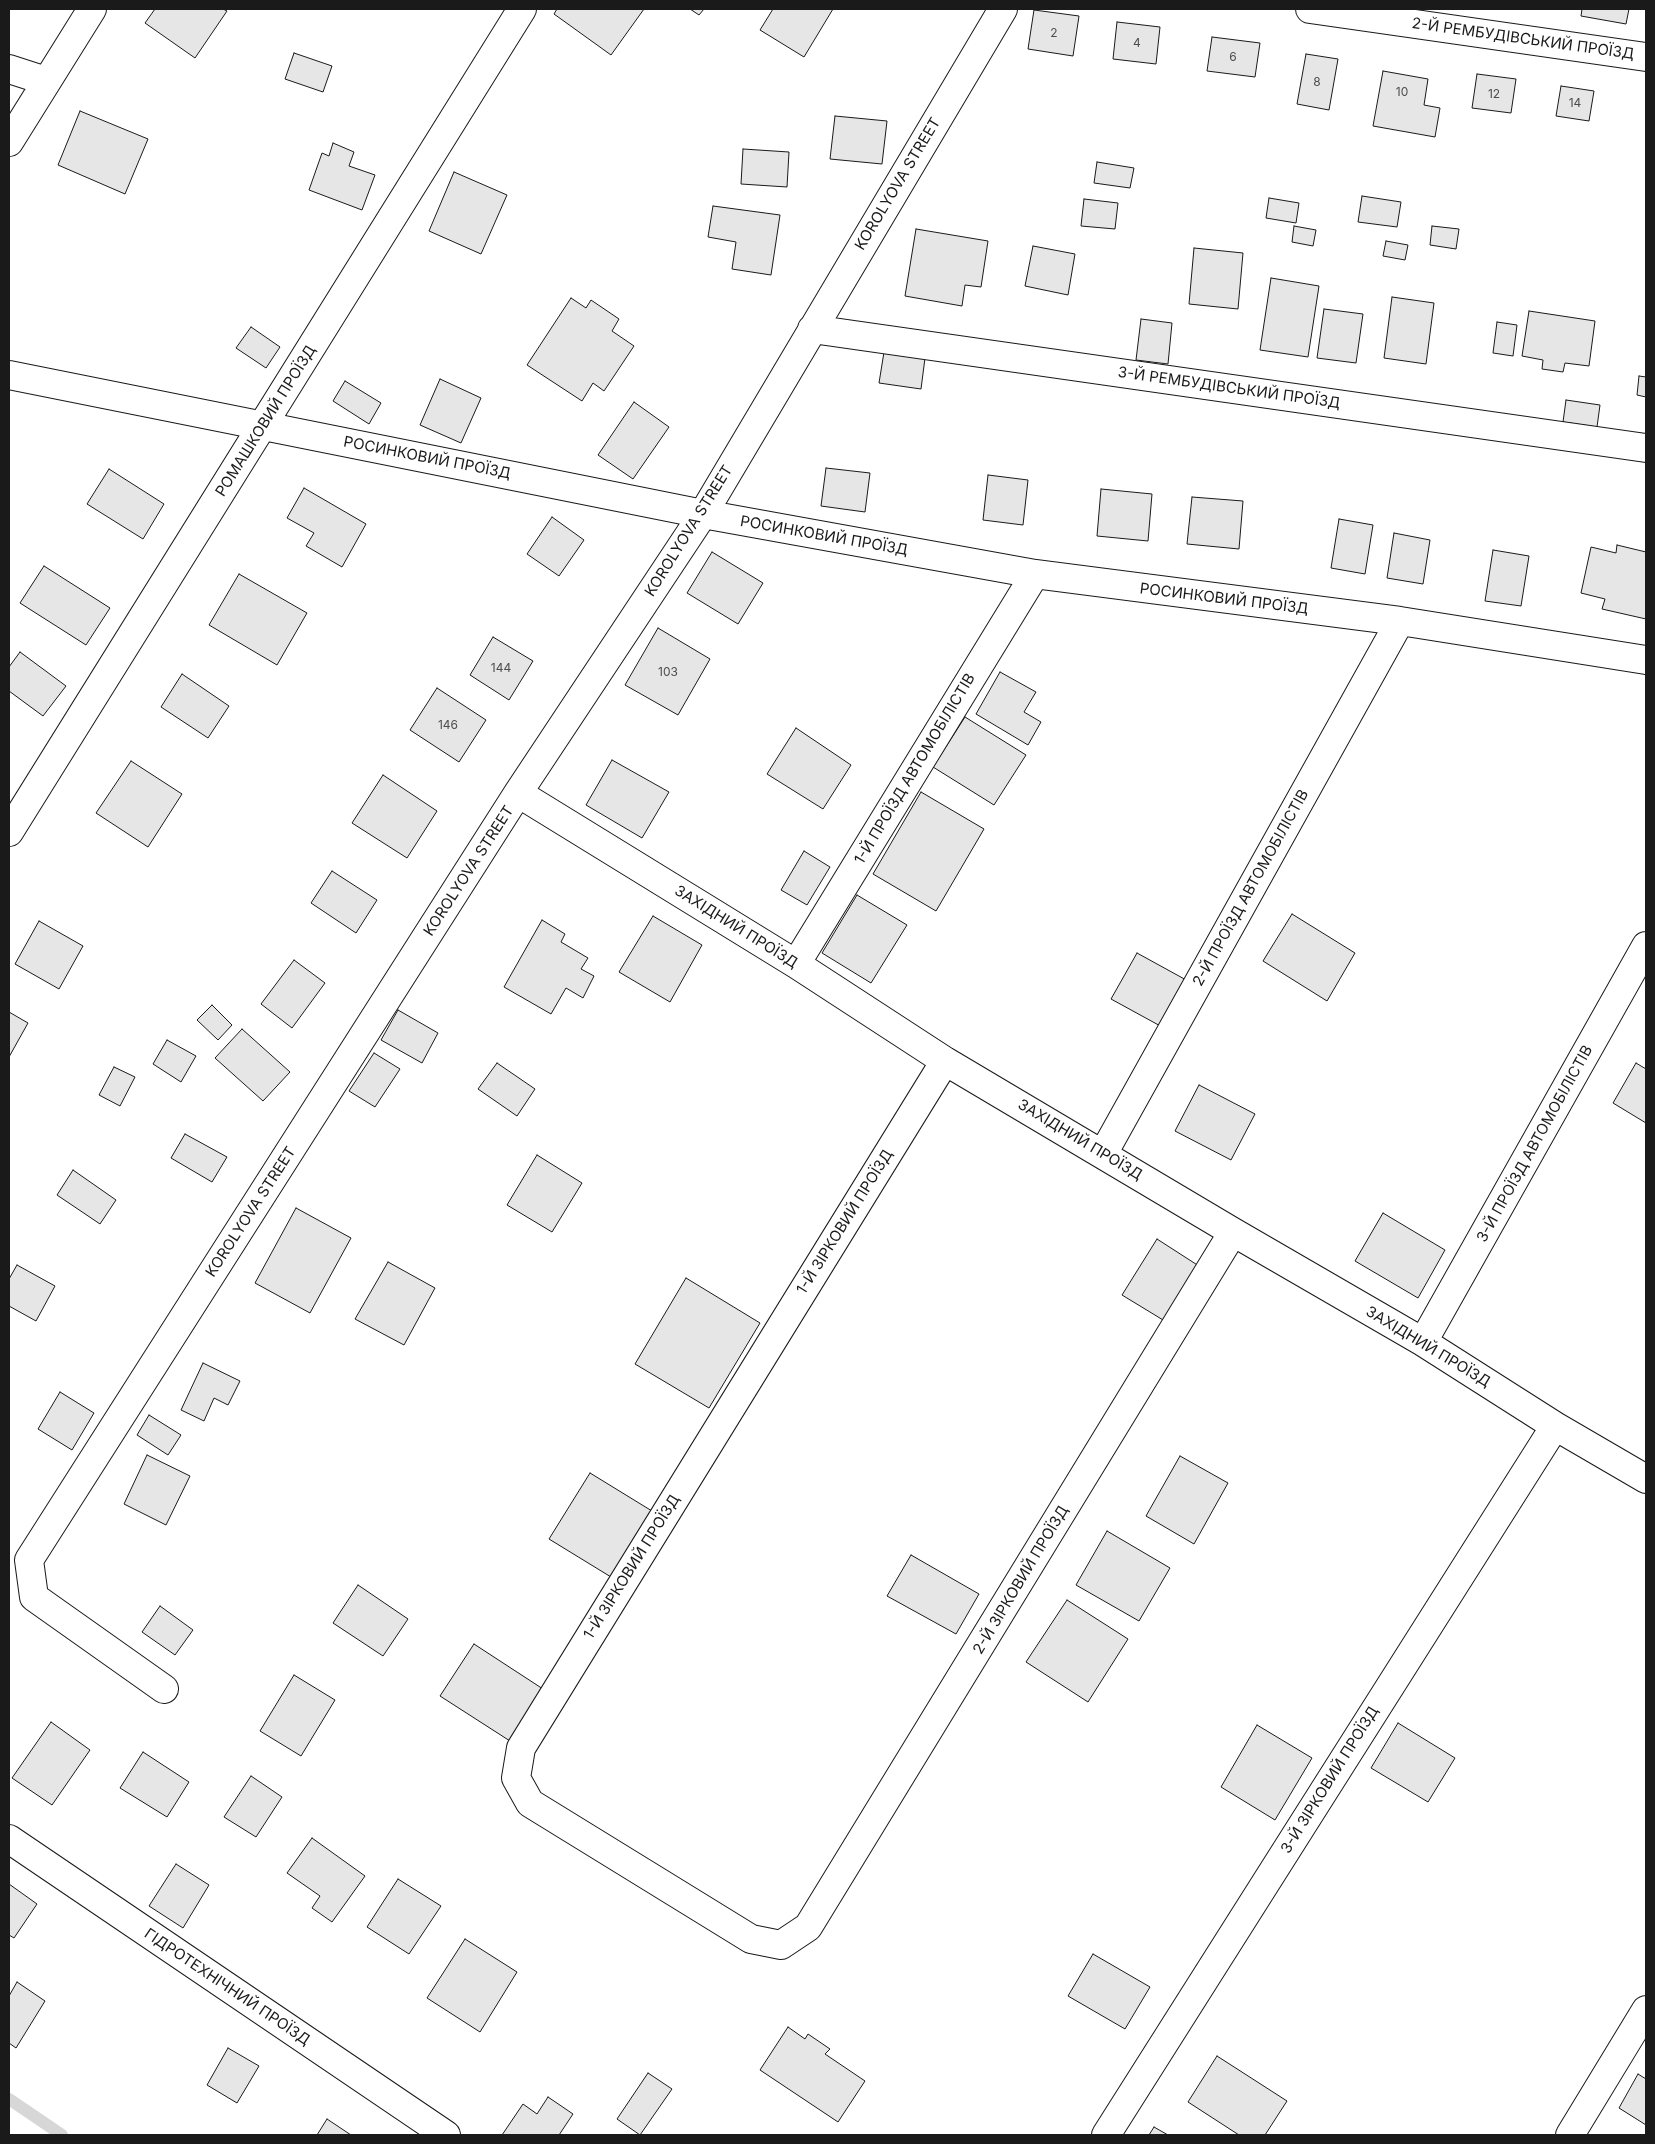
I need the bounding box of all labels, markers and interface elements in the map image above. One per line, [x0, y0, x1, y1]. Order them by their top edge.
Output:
street label: 2-Й РЕМБУДІВСЬКИЙ ПРОЇЗД [1411, 14, 1635, 64]
house number: 2 [1050, 26, 1058, 40]
house number: 4 [1133, 36, 1141, 50]
house number: 6 [1229, 50, 1237, 64]
house number: 8 [1313, 75, 1321, 89]
house number: 10 [1396, 85, 1408, 99]
house number: 12 [1488, 87, 1500, 101]
house number: 14 [1569, 96, 1581, 110]
street label: KOROLYOVA STREET [851, 114, 945, 254]
street label: РОМАШКОВИЙ ПРОЇЗД [212, 342, 320, 500]
street label: 3-Й РЕМБУДІВСЬКИЙ ПРОЇЗД [1117, 363, 1341, 413]
street label: РОСИНКОВИЙ ПРОЇЗД [342, 433, 512, 483]
street label: KOROLYOVA STREET [641, 462, 737, 600]
street label: РОСИНКОВИЙ ПРОЇЗД [739, 512, 909, 560]
street label: РОСИНКОВИЙ ПРОЇЗД [1139, 580, 1309, 618]
house number: 144 [491, 661, 511, 675]
house number: 103 [658, 665, 678, 679]
street label: 1-Й ПРОЇЗД АВТОМОБІЛІСТІВ [851, 671, 979, 867]
house number: 146 [438, 718, 458, 732]
street label: 2-Й ПРОЇЗД АВТОМОБІЛІСТІВ [1189, 787, 1313, 989]
street label: KOROLYOVA STREET [420, 803, 518, 939]
street label: ЗАХІДНИЙ ПРОЇЗД [671, 882, 801, 972]
street label: 3-Й ПРОЇЗД АВТОМОБІЛІСТІВ [1473, 1042, 1597, 1246]
street label: ЗАХІДНИЙ ПРОЇЗД [1015, 1096, 1145, 1184]
street label: KOROLYOVA STREET [202, 1144, 300, 1280]
street label: 1-Й ЗІРКОВИЙ ПРОЇЗД [793, 1146, 897, 1298]
street label: ЗАХІДНИЙ ПРОЇЗД [1363, 1303, 1493, 1391]
street label: 1-Й ЗІРКОВИЙ ПРОЇЗД [580, 1491, 684, 1643]
street label: 2-Й ЗІРКОВИЙ ПРОЇЗД [970, 1503, 1072, 1657]
street label: 3-Й ЗІРКОВИЙ ПРОЇЗД [1277, 1703, 1383, 1857]
street label: ГІДРОТЕХНІЧНИЙ ПРОЇЗД [141, 1925, 313, 2049]

